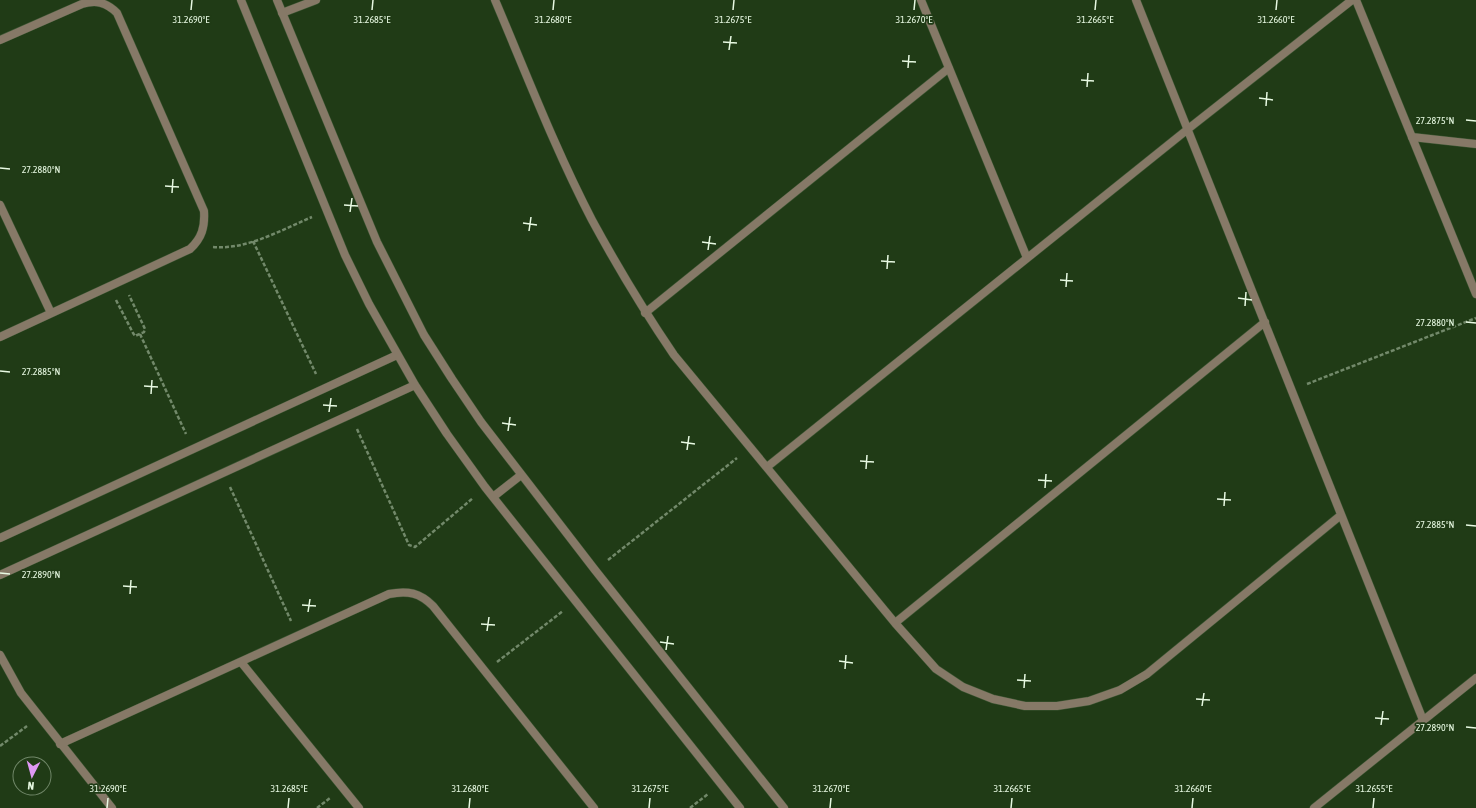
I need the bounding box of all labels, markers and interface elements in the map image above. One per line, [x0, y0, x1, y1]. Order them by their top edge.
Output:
text: 31.2690°E [173, 14, 210, 25]
text: 31.2685°E [354, 14, 391, 25]
text: 31.2680°E [535, 14, 572, 25]
text: 31.2675°E [715, 14, 752, 25]
text: 31.2670°E [896, 14, 933, 25]
text: 31.2665°E [1077, 14, 1114, 25]
text: 31.2660°E [1258, 14, 1295, 25]
text: 27.2875°N [1416, 115, 1454, 126]
text: 27.2880°N [22, 164, 60, 175]
text: 27.2880°N [1416, 317, 1454, 328]
text: 27.2885°N [22, 366, 60, 377]
text: 27.2885°N [1416, 519, 1454, 530]
text: 27.2890°N [22, 569, 60, 580]
text: 27.2890°N [1416, 722, 1454, 733]
north arrow [12, 756, 52, 796]
text: N [27, 780, 35, 792]
text: 31.2690°E [90, 783, 127, 794]
text: 31.2685°E [271, 783, 308, 794]
text: 31.2680°E [452, 783, 489, 794]
text: 31.2675°E [632, 783, 669, 794]
text: 31.2670°E [813, 783, 850, 794]
text: 31.2665°E [994, 783, 1031, 794]
text: 31.2660°E [1175, 783, 1212, 794]
text: 31.2655°E [1356, 783, 1393, 794]

